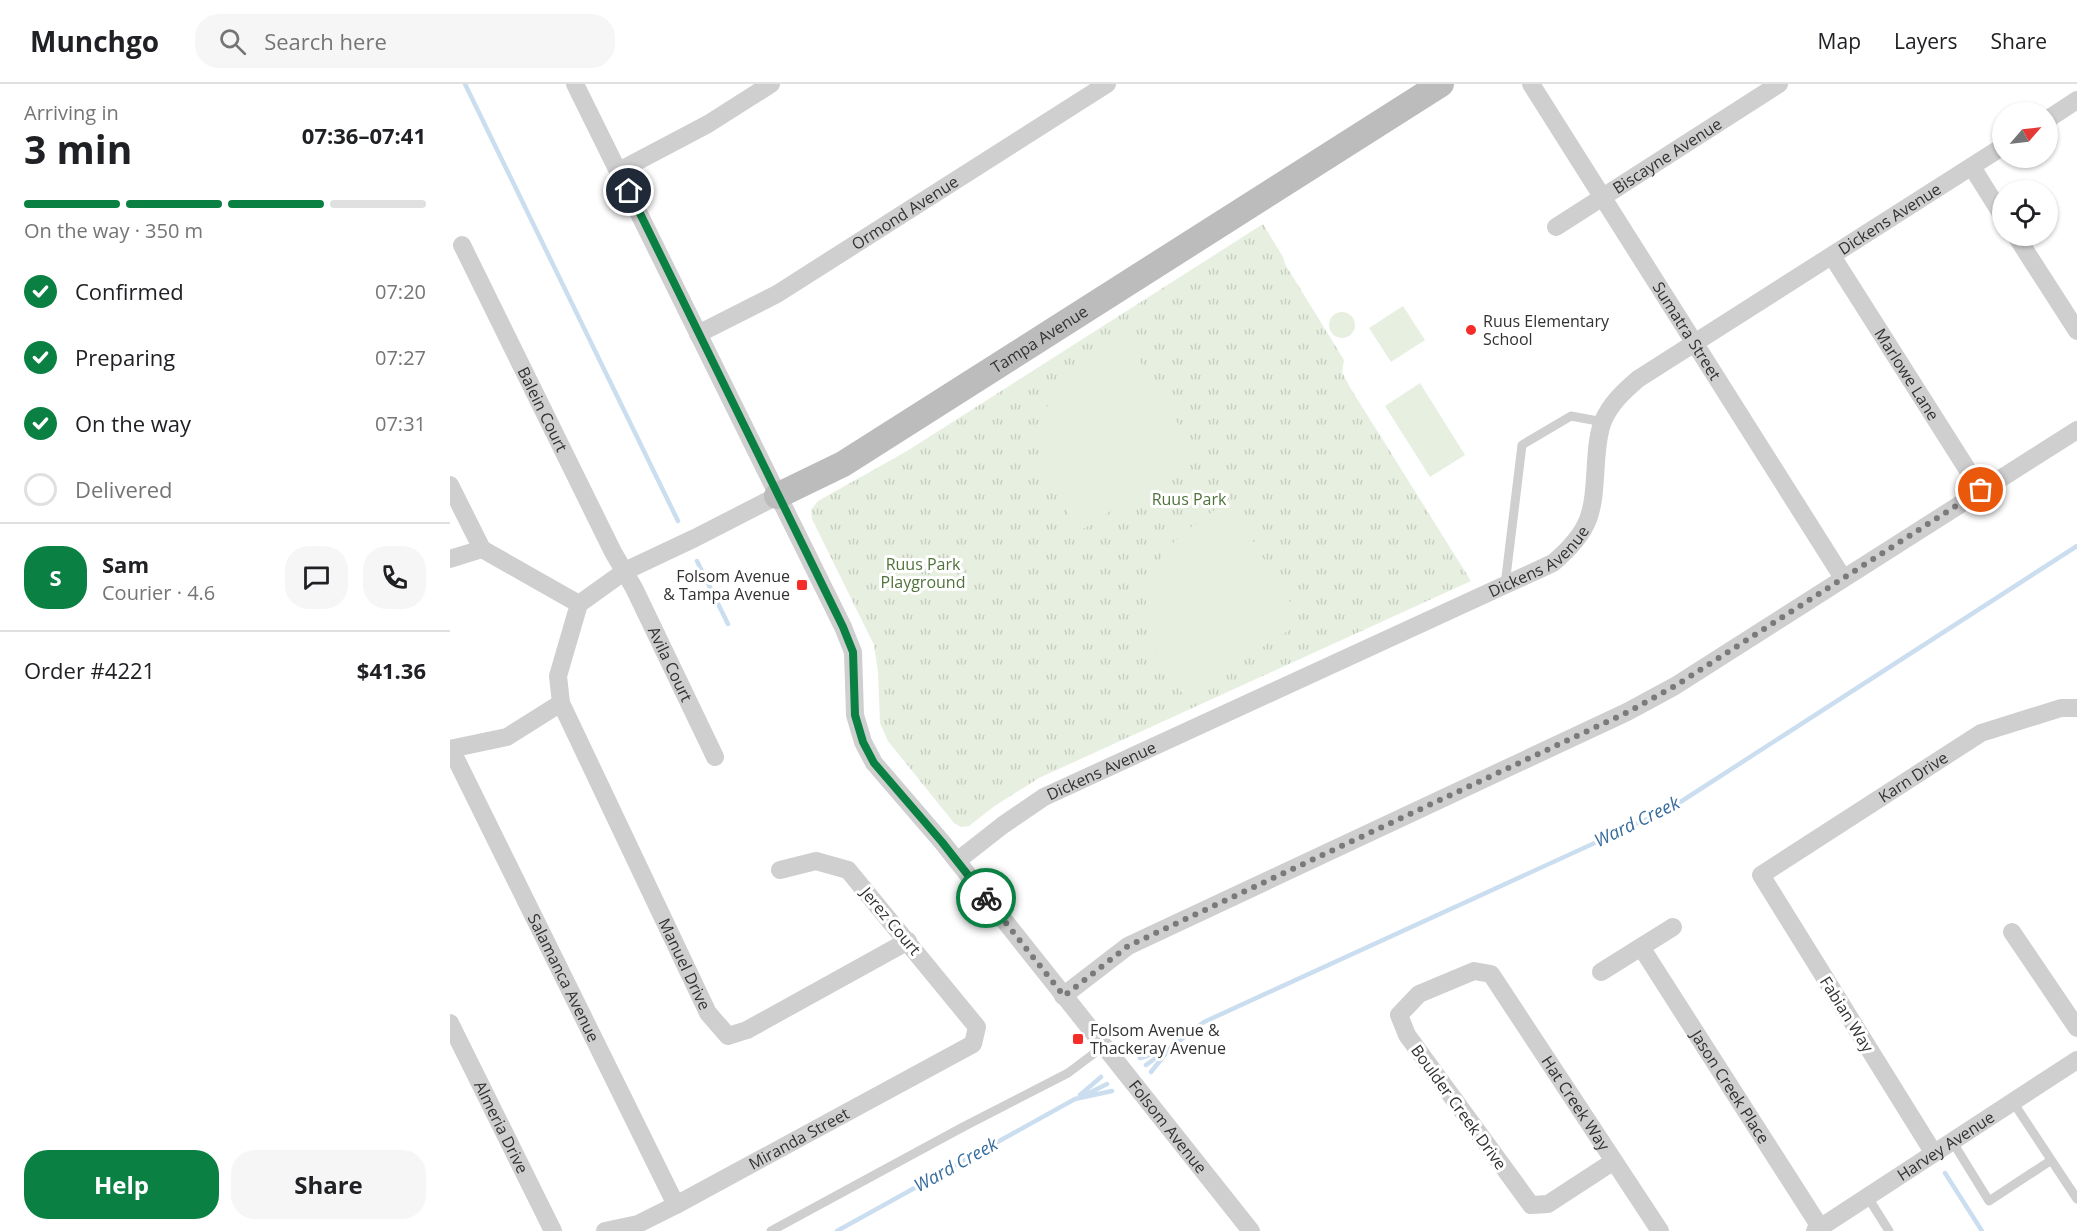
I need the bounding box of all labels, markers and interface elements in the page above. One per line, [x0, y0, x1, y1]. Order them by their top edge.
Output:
search box [195, 14, 615, 68]
text: Munchgo [30, 22, 159, 60]
icon: search [216, 25, 249, 58]
text: Search here [264, 26, 387, 56]
text: Map [1818, 27, 1861, 55]
text: Layers [1894, 27, 1958, 55]
text: Share [1991, 27, 2047, 55]
text: Arriving in [24, 99, 119, 126]
north arrow [1992, 102, 2058, 168]
map controls [1992, 102, 2058, 246]
street label: Biscayne Avenue [1608, 113, 1726, 199]
text: 07:36–07:41 [302, 120, 426, 150]
text: 3 min [24, 122, 132, 175]
pin [603, 165, 654, 216]
street label: Ormond Avenue [847, 170, 963, 255]
icon: home [612, 174, 645, 207]
street label: Dickens Avenue [1834, 178, 1945, 260]
button: locate [1992, 180, 2058, 246]
text: On the way · 350 m [24, 217, 203, 244]
icon: check [24, 275, 57, 308]
text: Confirmed [75, 276, 184, 306]
text: 07:20 [375, 278, 426, 305]
street label: Sumatra Street [1648, 278, 1726, 384]
street label: Tampa Avenue [987, 300, 1092, 378]
place label: Ruus Elementary School [1483, 310, 1610, 350]
marker: Ruus Elementary School [1464, 323, 1478, 337]
street label: Marlowe Lane [1870, 324, 1944, 425]
icon: check [24, 341, 57, 374]
text: Preparing [75, 342, 175, 372]
text: 07:27 [375, 344, 426, 371]
street label: Balein Court [513, 363, 573, 456]
icon: check [24, 407, 57, 440]
text: On the way [75, 408, 191, 438]
text: 07:31 [375, 410, 426, 437]
pin [1955, 464, 2006, 515]
icon: bag [1964, 473, 1997, 506]
text: Delivered [75, 474, 173, 504]
park label: Ruus Park [1152, 488, 1227, 510]
street label: Dickens Avenue [1485, 522, 1594, 602]
button: chat [285, 546, 348, 609]
button: phone [363, 546, 426, 609]
text: Sam [102, 549, 149, 579]
park label: Ruus Park Playground [881, 553, 965, 593]
text: S [49, 562, 62, 592]
place label: Folsom Avenue & Tampa Avenue [663, 565, 790, 605]
marker: Folsom Avenue & Tampa Avenue [795, 578, 809, 592]
text: Courier · 4.6 [102, 579, 215, 606]
street label: Avila Court [643, 623, 698, 705]
text: Order #4221 [24, 655, 155, 685]
text: $41.36 [357, 655, 426, 685]
street label: Dickens Avenue [1043, 736, 1159, 805]
street label: Karn Drive [1874, 746, 1952, 807]
water label: Ward Creek [1590, 790, 1684, 852]
courier [956, 868, 1016, 928]
street label: Jerez Court [855, 881, 926, 960]
icon: bike [970, 882, 1003, 915]
street label: Salamanca Avenue [523, 910, 605, 1046]
street label: Manuel Drive [654, 914, 716, 1014]
street label: Fabian Way [1815, 972, 1880, 1057]
place label: Folsom Avenue & Thackeray Avenue [1090, 1019, 1226, 1059]
street label: Jason Creek Place [1685, 1024, 1775, 1148]
marker: Folsom Avenue & Thackeray Avenue [1071, 1032, 1085, 1046]
street label: Boulder Creek Drive [1406, 1040, 1512, 1174]
street label: Hat Creek Way [1537, 1051, 1616, 1156]
street label: Folsom Avenue [1124, 1075, 1212, 1178]
street label: Almeria Drive [469, 1077, 534, 1177]
street label: Miranda Street [745, 1102, 853, 1175]
street label: Harvey Avenue [1893, 1106, 1999, 1186]
water label: Ward Creek [909, 1131, 1003, 1197]
button: Help [24, 1150, 219, 1219]
button: Share [231, 1150, 426, 1219]

